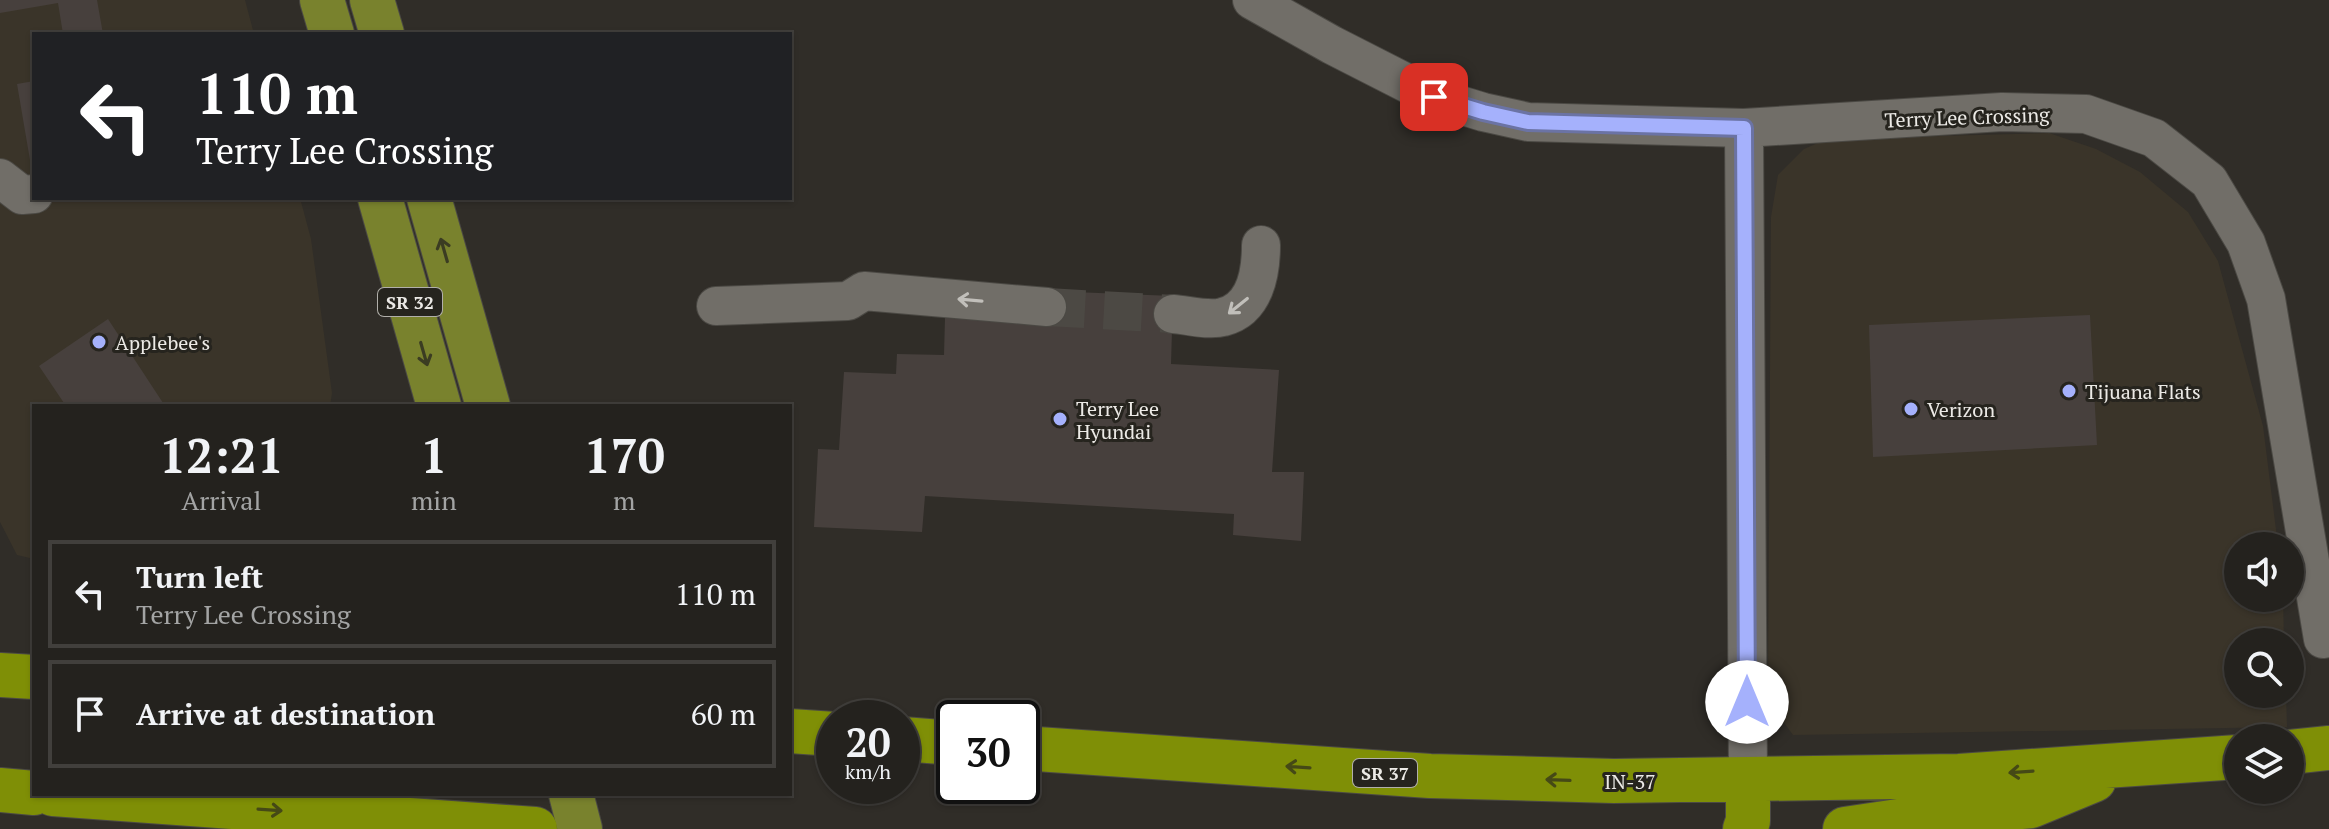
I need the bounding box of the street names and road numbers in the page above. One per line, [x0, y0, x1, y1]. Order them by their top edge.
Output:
street label: Terry Lee Crossing [1884, 101, 2050, 133]
road number: SR 32 [378, 288, 442, 316]
road number: SR 37 [1353, 759, 1417, 787]
street label: IN-37 [1604, 768, 1656, 795]

